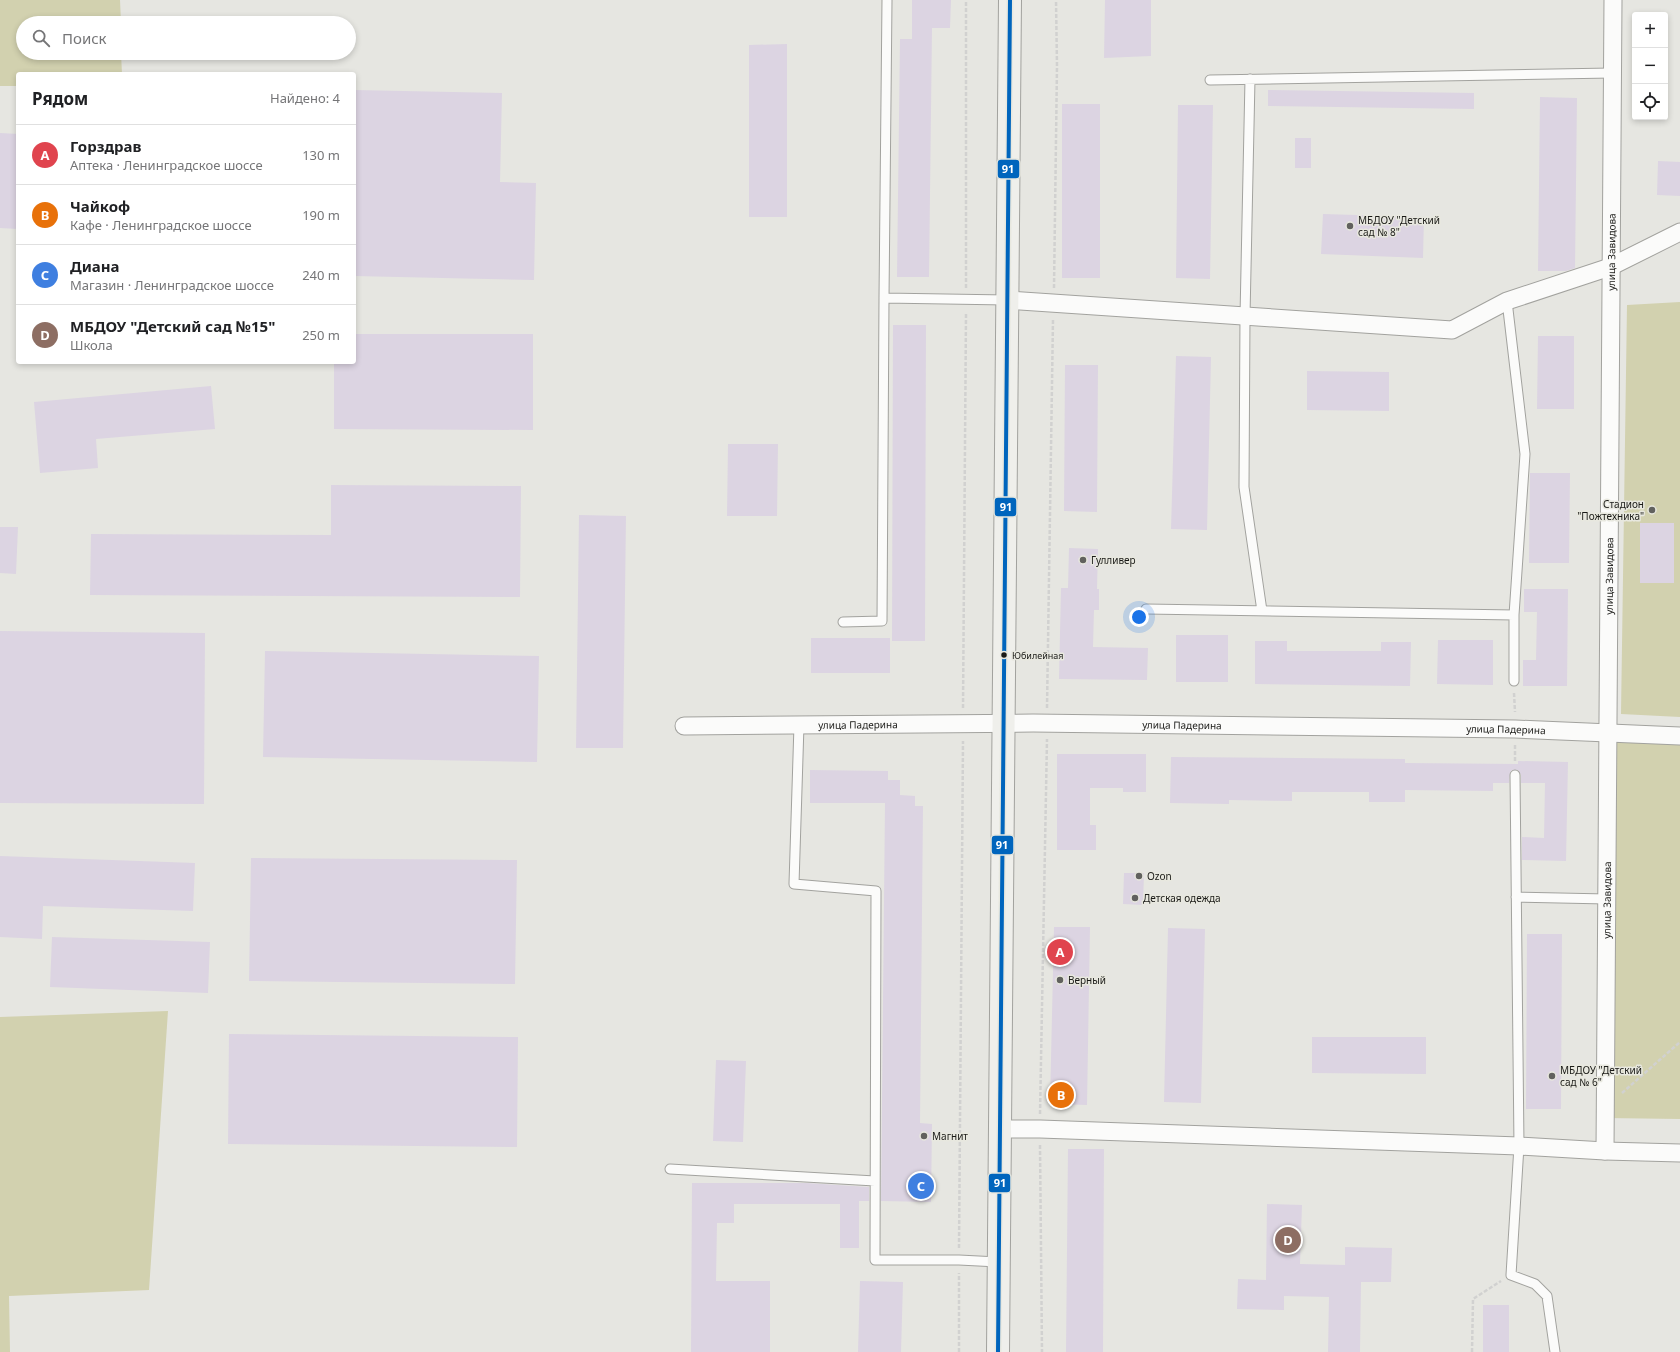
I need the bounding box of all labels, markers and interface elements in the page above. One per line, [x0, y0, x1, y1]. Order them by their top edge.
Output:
map controls [1632, 12, 1668, 120]
button: + [1632, 12, 1668, 48]
search box [16, 16, 356, 60]
icon: search [30, 27, 52, 49]
text: Поиск [62, 28, 107, 48]
button: − [1632, 48, 1668, 84]
button: locate [1632, 84, 1668, 120]
text: Рядом [32, 87, 88, 110]
text: Найдено: 4 [270, 89, 340, 107]
text: Горздрав [70, 136, 141, 156]
text: A [41, 146, 50, 164]
text: 130 m [302, 146, 340, 164]
text: Аптека · Ленинградское шоссе [70, 156, 263, 174]
line badge: 91 [997, 159, 1020, 179]
text: 91 [1002, 161, 1014, 176]
text: Чайкоф [70, 196, 130, 216]
text: B [41, 206, 49, 224]
text: 190 m [302, 206, 340, 224]
place label: МБДОУ "Детский сад № 8" [1358, 213, 1440, 239]
street label: улица Завидова [1604, 213, 1619, 291]
text: Кафе · Ленинградское шоссе [70, 216, 252, 234]
marker: МБДОУ "Детский сад № 8" [1345, 221, 1355, 231]
text: Диана [70, 256, 119, 276]
text: C [41, 266, 49, 284]
text: 240 m [302, 266, 340, 284]
text: Магазин · Ленинградское шоссе [70, 276, 274, 294]
text: МБДОУ "Детский сад №15" [70, 316, 275, 336]
text: D [40, 326, 50, 344]
text: 250 m [302, 326, 340, 344]
text: Школа [70, 336, 113, 354]
line badge: 91 [994, 497, 1017, 517]
place label: Стадион "Пожтехника" [1577, 497, 1644, 523]
text: 91 [1000, 499, 1012, 514]
marker: Стадион "Пожтехника" [1647, 505, 1657, 515]
street label: улица Завидова [1602, 537, 1616, 615]
place label: Гулливер [1091, 553, 1136, 567]
marker: Гулливер [1078, 555, 1088, 565]
your location [1129, 607, 1149, 627]
place label: Юбилейная [1012, 649, 1064, 662]
marker: Юбилейная [999, 650, 1009, 660]
street label: улица Падерина [818, 717, 898, 732]
street label: улица Падерина [1142, 717, 1222, 732]
street label: улица Падерина [1466, 721, 1546, 737]
line badge: 91 [991, 835, 1014, 855]
text: 91 [996, 837, 1008, 852]
street label: улица Завидова [1599, 861, 1614, 939]
place label: Ozon [1147, 869, 1172, 883]
marker: Ozon [1134, 871, 1144, 881]
place label: Детская одежда [1143, 891, 1221, 905]
marker: Детская одежда [1130, 893, 1140, 903]
pin: A [1047, 937, 1073, 967]
place label: Верный [1068, 973, 1106, 987]
marker: Верный [1055, 975, 1065, 985]
place label: МБДОУ "Детский сад № 6" [1560, 1063, 1642, 1089]
marker: МБДОУ "Детский сад № 6" [1547, 1071, 1557, 1081]
pin: B [1048, 1080, 1074, 1110]
place label: Магнит [932, 1129, 968, 1143]
marker: Магнит [919, 1131, 929, 1141]
pin: C [908, 1171, 934, 1201]
line badge: 91 [988, 1173, 1011, 1193]
text: 91 [994, 1175, 1006, 1190]
pin: D [1275, 1225, 1301, 1255]

